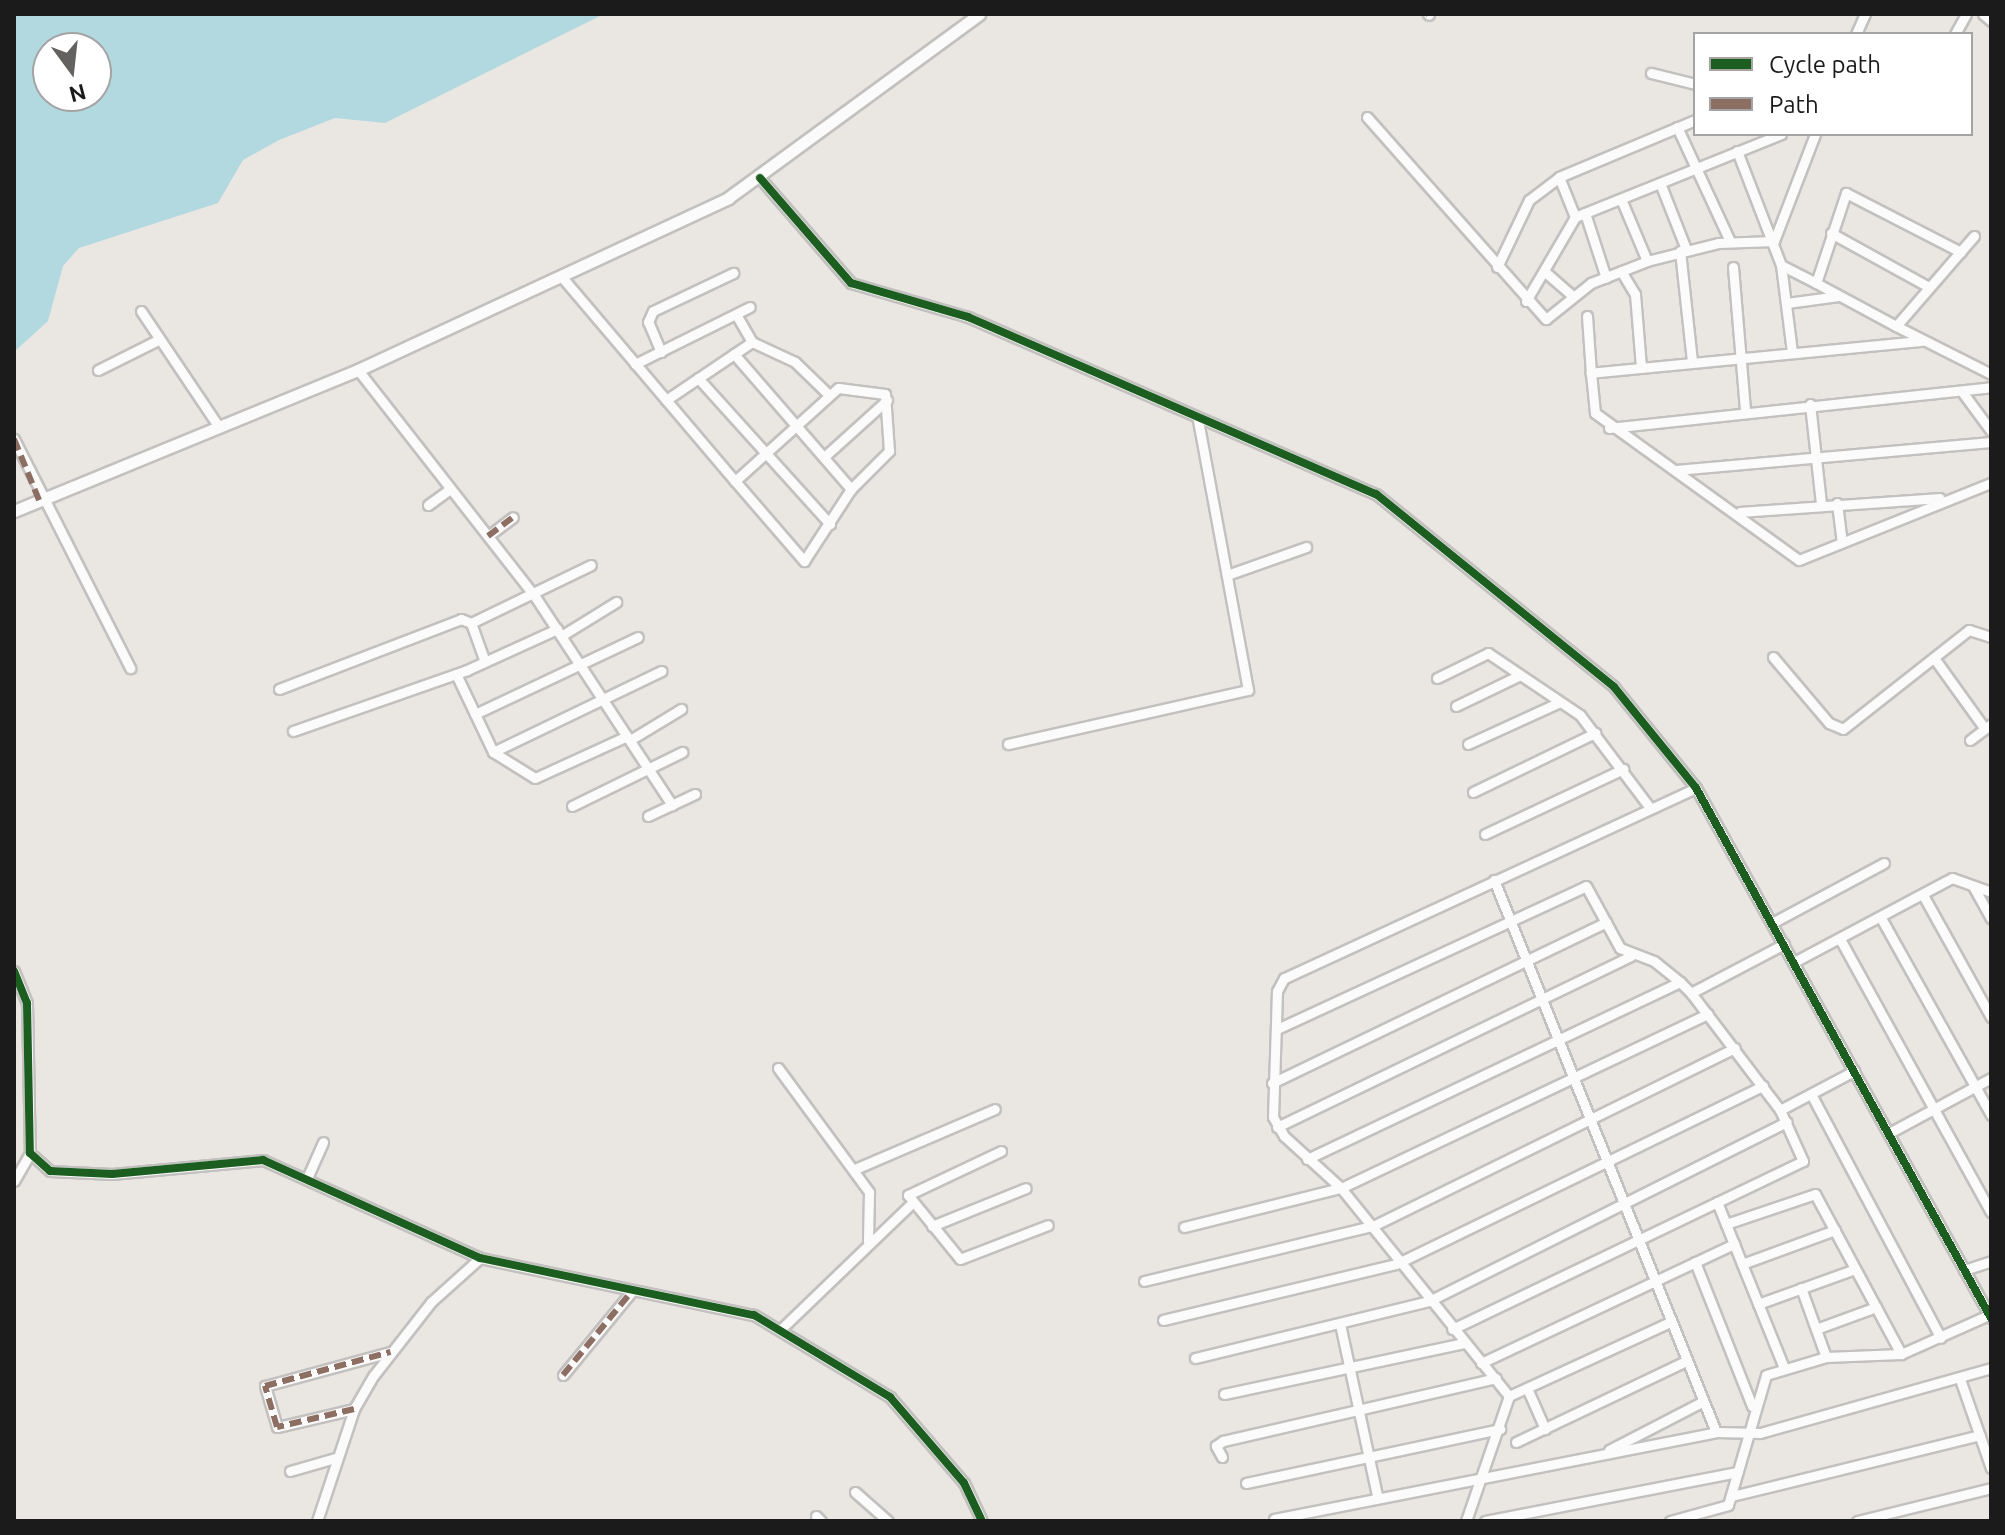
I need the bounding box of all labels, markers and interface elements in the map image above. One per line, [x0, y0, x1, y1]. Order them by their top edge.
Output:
north arrow [32, 32, 112, 112]
legend [1693, 32, 1973, 136]
text: Cycle path [1769, 51, 1881, 78]
text: N [67, 80, 89, 108]
text: Path [1769, 91, 1819, 118]

